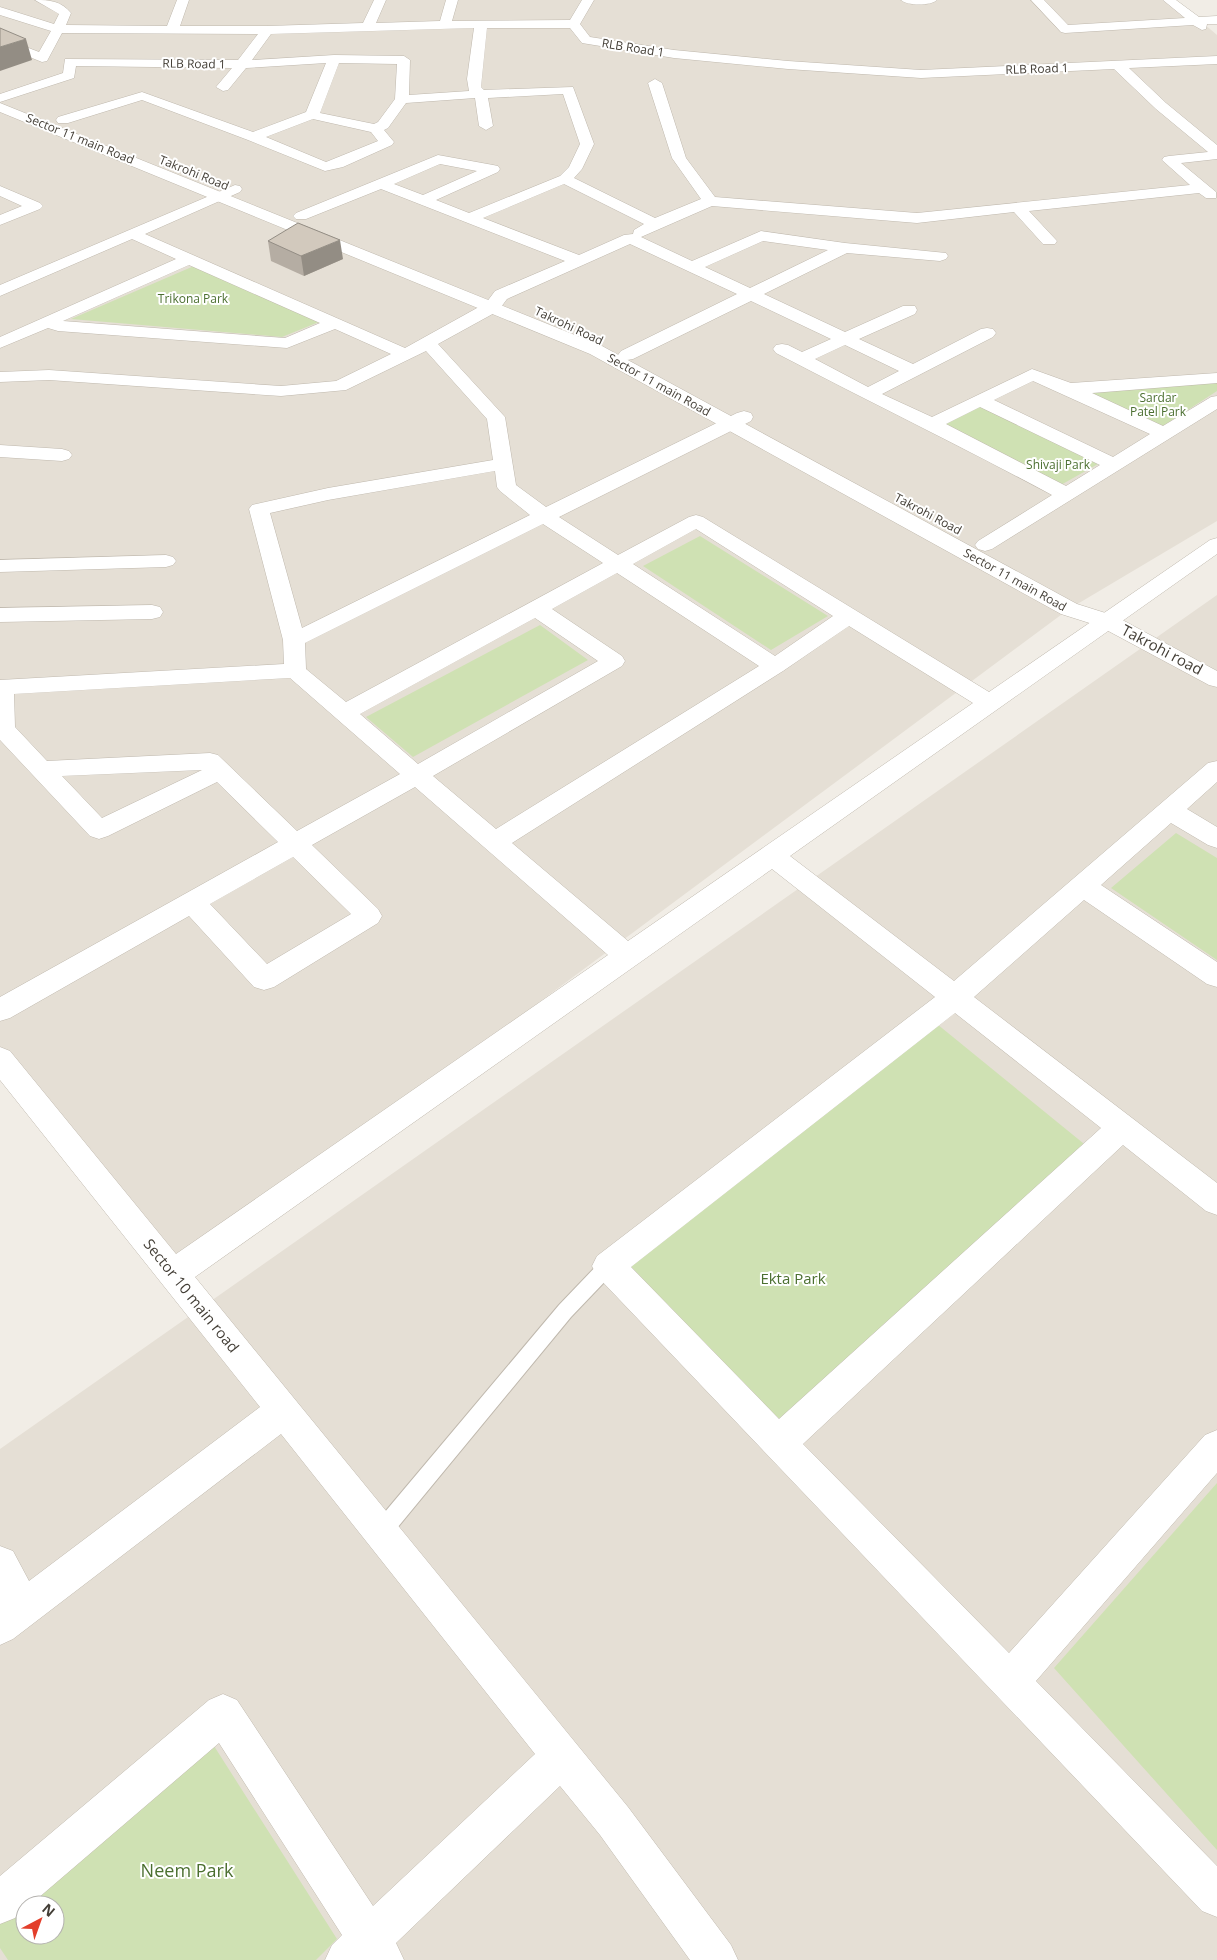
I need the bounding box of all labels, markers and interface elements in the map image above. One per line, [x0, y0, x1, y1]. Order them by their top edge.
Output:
street label: RLB Road 1 [601, 34, 666, 61]
street label: RLB Road 1 [162, 54, 226, 73]
street label: RLB Road 1 [1005, 59, 1069, 78]
street label: Sector 11 main Road [24, 109, 137, 168]
street label: Takrohi Road [157, 151, 232, 194]
park label: Trikona Park [158, 290, 229, 307]
street label: Takrohi Road [532, 302, 606, 349]
street label: Sector 11 main Road [605, 349, 714, 420]
park label: Sardar Patel Park [1130, 389, 1187, 420]
park label: Shivaji Park [1026, 456, 1091, 473]
street label: Takrohi Road [892, 489, 965, 538]
street label: Sector 11 main Road [961, 544, 1070, 615]
street label: Takrohi road [1118, 619, 1207, 679]
street label: Sector 10 main road [140, 1234, 244, 1356]
park label: Ekta Park [760, 1268, 826, 1288]
park label: Neem Park [141, 1858, 234, 1882]
north arrow [15, 1895, 65, 1945]
text: N [38, 1899, 59, 1921]

